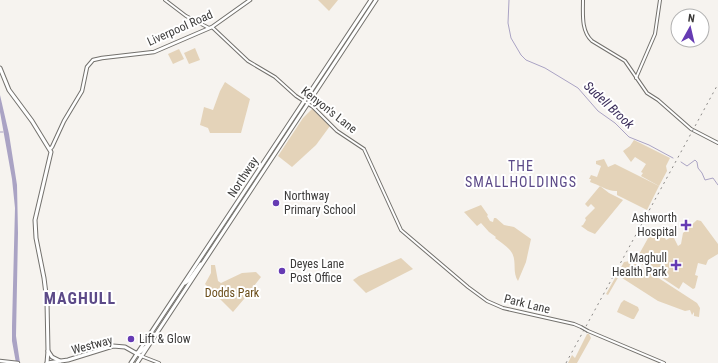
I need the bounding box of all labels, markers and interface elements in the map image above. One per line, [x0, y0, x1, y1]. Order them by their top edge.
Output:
street label: Liverpool Road [145, 7, 215, 49]
north arrow [670, 8, 710, 48]
text: N [687, 12, 696, 26]
water label: Sudell Brook [581, 78, 637, 132]
street label: Kenyon's Lane [298, 84, 360, 136]
street label: Northway [225, 154, 261, 200]
district label: THE SMALLHOLDINGS [465, 158, 577, 190]
place label: Northway Primary School [284, 189, 356, 217]
marker: Northway Primary School [271, 198, 281, 208]
place label: Ashworth Hospital [632, 211, 677, 239]
marker: Ashworth Hospital [680, 219, 692, 231]
place label: Maghull Health Park [612, 251, 668, 279]
place label: Deyes Lane Post Office [290, 257, 344, 285]
marker: Maghull Health Park [670, 259, 682, 271]
marker: Deyes Lane Post Office [277, 266, 287, 276]
park label: Dodds Park [205, 286, 260, 300]
district label: MAGHULL [44, 289, 116, 308]
street label: Park Lane [502, 292, 552, 317]
place label: Lift & Glow [139, 332, 191, 346]
street label: Westway [70, 333, 114, 357]
marker: Lift & Glow [126, 334, 136, 344]

